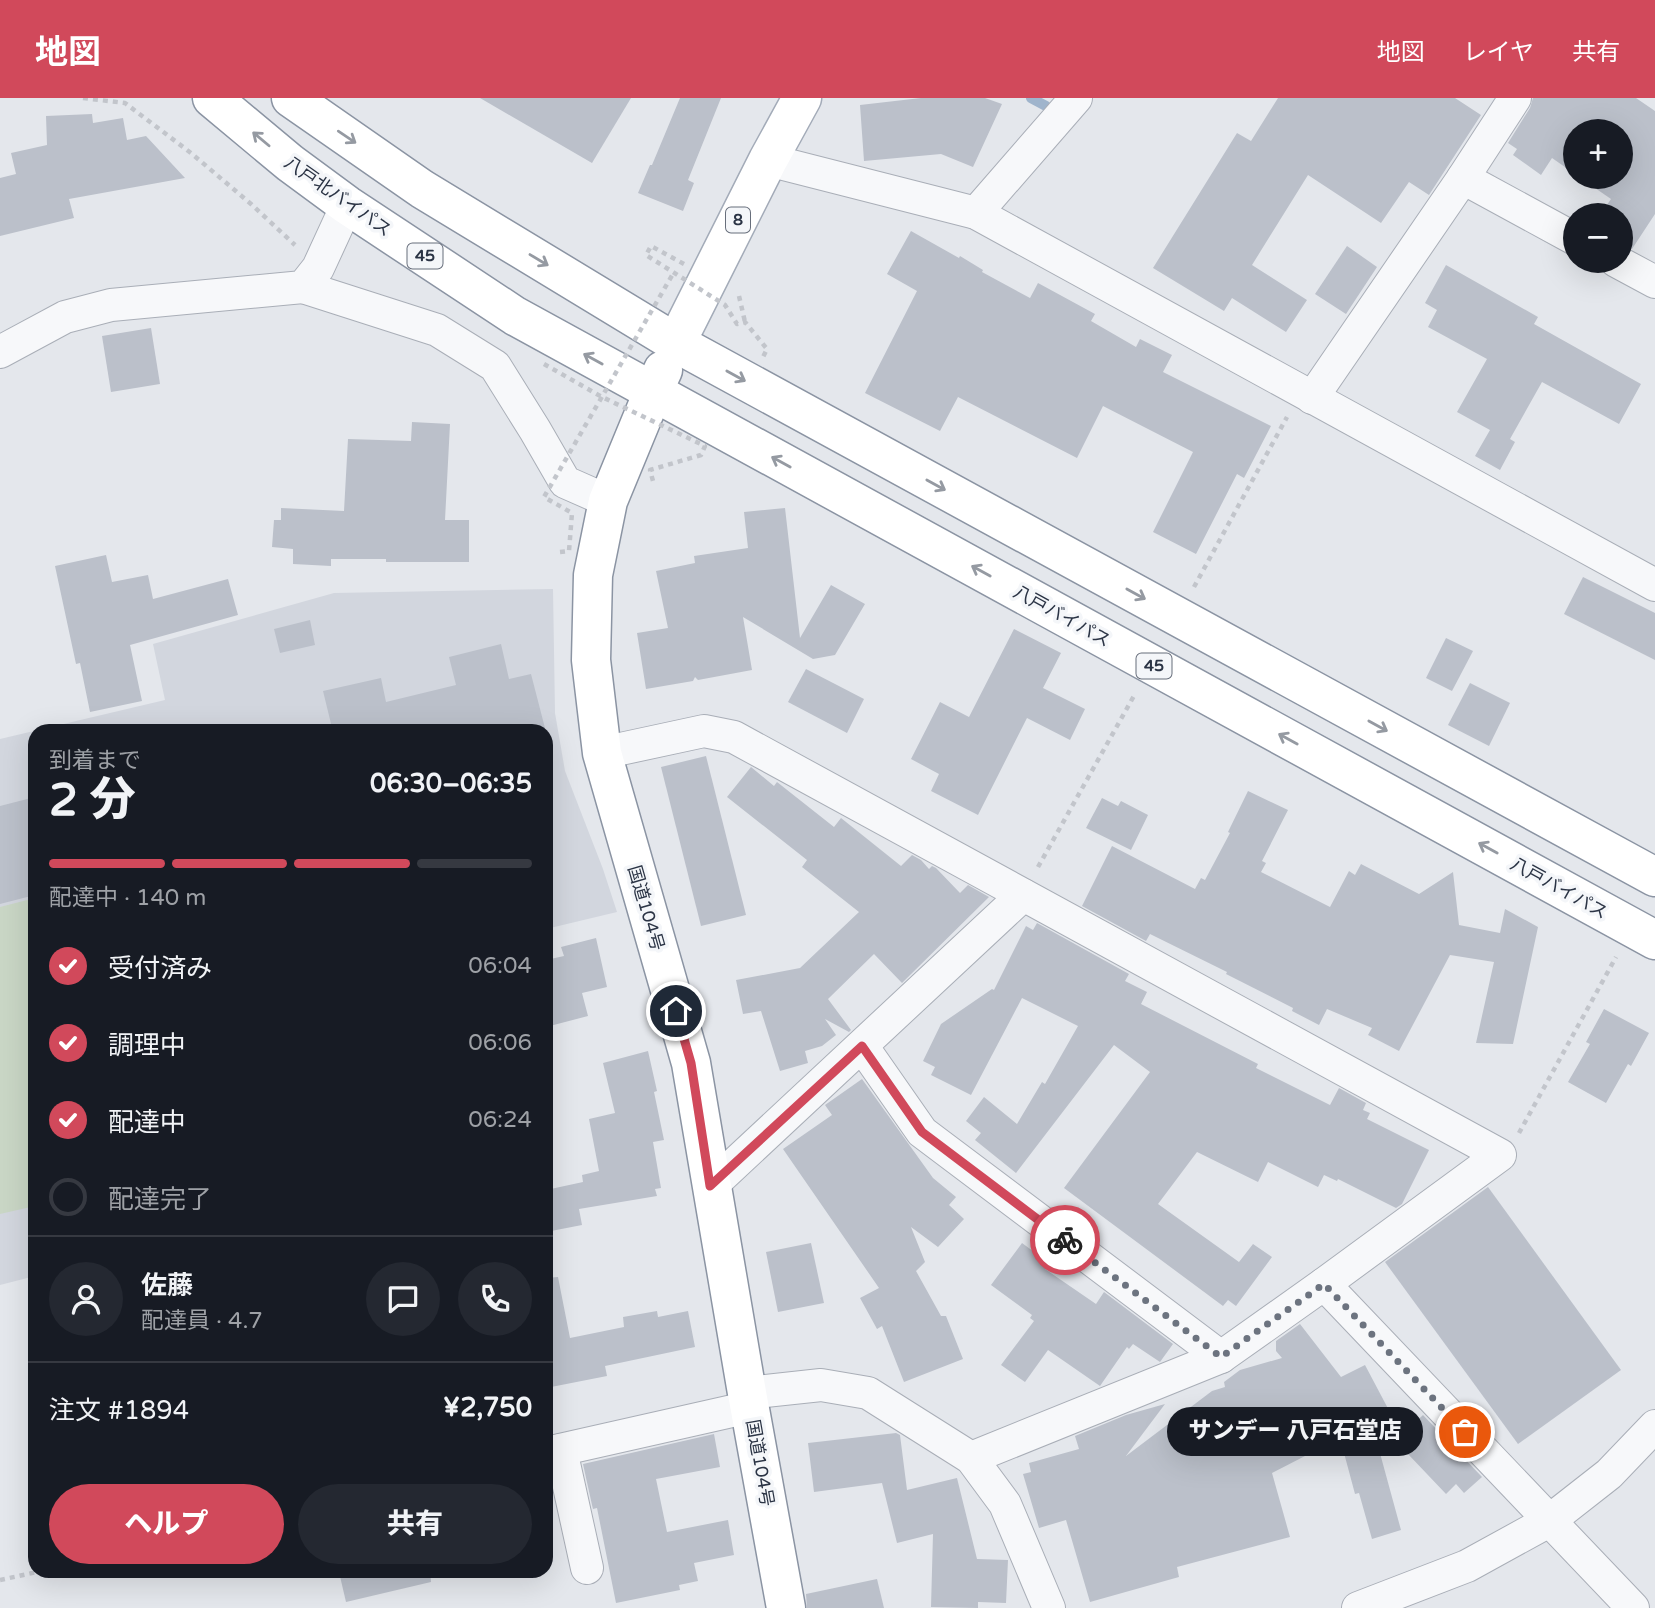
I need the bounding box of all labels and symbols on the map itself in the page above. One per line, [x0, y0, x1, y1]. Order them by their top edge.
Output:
one-way arrow [337, 130, 356, 144]
one-way arrow [252, 131, 270, 147]
street label: 八戸北バイパス [280, 151, 396, 241]
road number: 8 [726, 208, 750, 232]
road number: 45 [408, 244, 442, 268]
one-way arrow [528, 253, 548, 267]
one-way arrow [583, 352, 603, 366]
one-way arrow [726, 369, 746, 383]
one-way arrow [772, 455, 792, 469]
one-way arrow [925, 479, 946, 492]
one-way arrow [971, 564, 992, 578]
street label: 八戸バイパス [1010, 580, 1114, 652]
one-way arrow [1125, 587, 1145, 601]
road number: 45 [1136, 653, 1172, 678]
one-way arrow [1368, 719, 1388, 733]
one-way arrow [1278, 732, 1299, 745]
one-way arrow [1478, 841, 1498, 855]
street label: 八戸バイパス [1507, 852, 1611, 924]
street label: 国道104号 [623, 863, 669, 953]
pin [646, 981, 706, 1041]
courier [1030, 1205, 1100, 1275]
pin [1435, 1402, 1495, 1462]
callout: サンデー 八戸石堂店 [1168, 1408, 1423, 1456]
street label: 国道104号 [742, 1418, 778, 1508]

